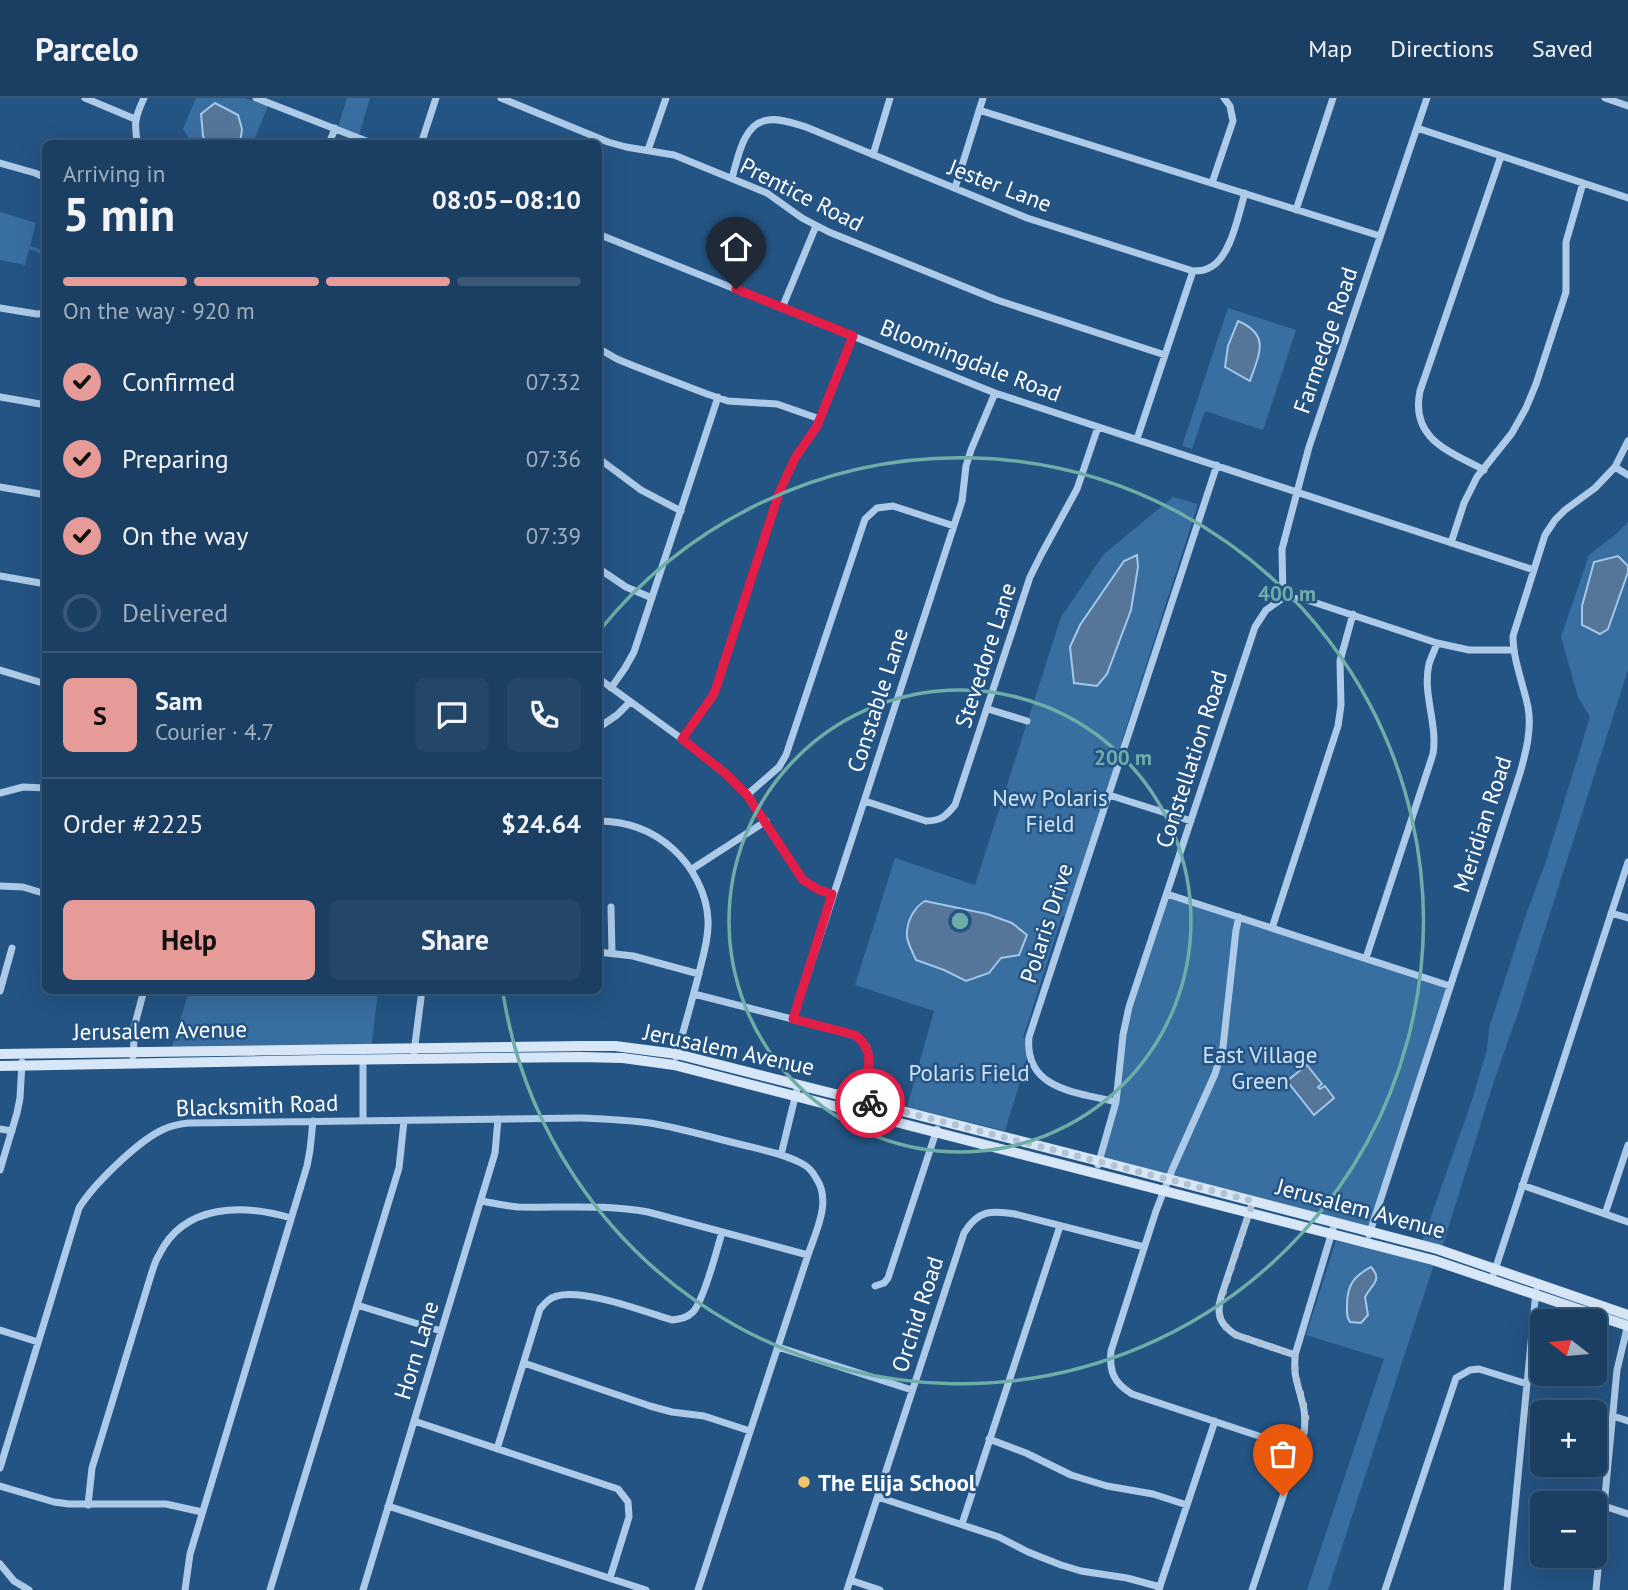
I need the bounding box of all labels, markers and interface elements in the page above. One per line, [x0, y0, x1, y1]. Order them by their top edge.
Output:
text: Parcelo [35, 27, 139, 70]
text: Map [1308, 33, 1352, 64]
text: Directions [1390, 33, 1494, 64]
text: Saved [1532, 33, 1593, 64]
street label: Prentice Road [736, 151, 868, 237]
street label: Jester Lane [943, 152, 1056, 218]
text: Arriving in [63, 159, 165, 188]
text: 08:05–08:10 [432, 183, 581, 216]
text: 5 min [63, 184, 175, 244]
pin [706, 217, 766, 289]
icon: home [717, 228, 755, 266]
street label: Farmedge Road [1286, 263, 1364, 417]
text: On the way · 920 m [63, 296, 255, 325]
street label: Bloomingdale Road [876, 312, 1066, 408]
icon: check [63, 363, 101, 401]
text: Confirmed [122, 365, 235, 398]
text: 07:32 [526, 367, 581, 396]
icon: check [63, 440, 101, 478]
text: Preparing [122, 442, 229, 475]
text: 07:36 [526, 444, 581, 473]
icon: check [63, 517, 101, 555]
text: On the way [122, 519, 248, 552]
text: 07:39 [526, 521, 581, 550]
street label: Stevedore Lane [948, 579, 1022, 731]
text: 400 m [1258, 580, 1316, 607]
text: Delivered [122, 596, 228, 629]
street label: Constable Lane [840, 624, 914, 776]
street label: Constellation Road [1149, 667, 1233, 851]
button: chat [415, 678, 489, 752]
button: phone [507, 678, 581, 752]
text: Sam [155, 684, 203, 717]
text: S [93, 699, 107, 732]
text: Courier · 4.7 [155, 717, 274, 746]
text: 200 m [1094, 744, 1152, 771]
street label: Meridian Road [1446, 752, 1518, 896]
park label: New Polaris Field [992, 783, 1108, 838]
text: Order #2225 [63, 807, 203, 840]
text: $24.64 [501, 807, 581, 840]
street label: Polaris Drive [1013, 860, 1079, 986]
button: Help [63, 900, 315, 980]
button: Share [329, 900, 581, 980]
centre of rings [948, 909, 972, 933]
street label: Jerusalem Avenue [72, 1014, 247, 1046]
street label: Jerusalem Avenue [640, 1017, 817, 1081]
park label: East Village Green [1203, 1040, 1317, 1095]
park label: Polaris Field [908, 1058, 1030, 1087]
courier [835, 1068, 905, 1138]
icon: bike [851, 1084, 889, 1122]
street label: Blacksmith Road [175, 1088, 339, 1122]
street label: Jerusalem Avenue [1272, 1171, 1449, 1245]
street label: Orchid Road [885, 1253, 949, 1375]
street label: Horn Lane [387, 1297, 445, 1403]
north arrow [1530, 1309, 1606, 1386]
map controls [1530, 1309, 1607, 1568]
button: + [1530, 1400, 1607, 1477]
pin [1253, 1424, 1313, 1496]
icon: bag [1264, 1435, 1302, 1473]
place label: The Elija School [818, 1468, 976, 1497]
marker: The Elija School [796, 1474, 812, 1490]
button: − [1530, 1491, 1607, 1568]

